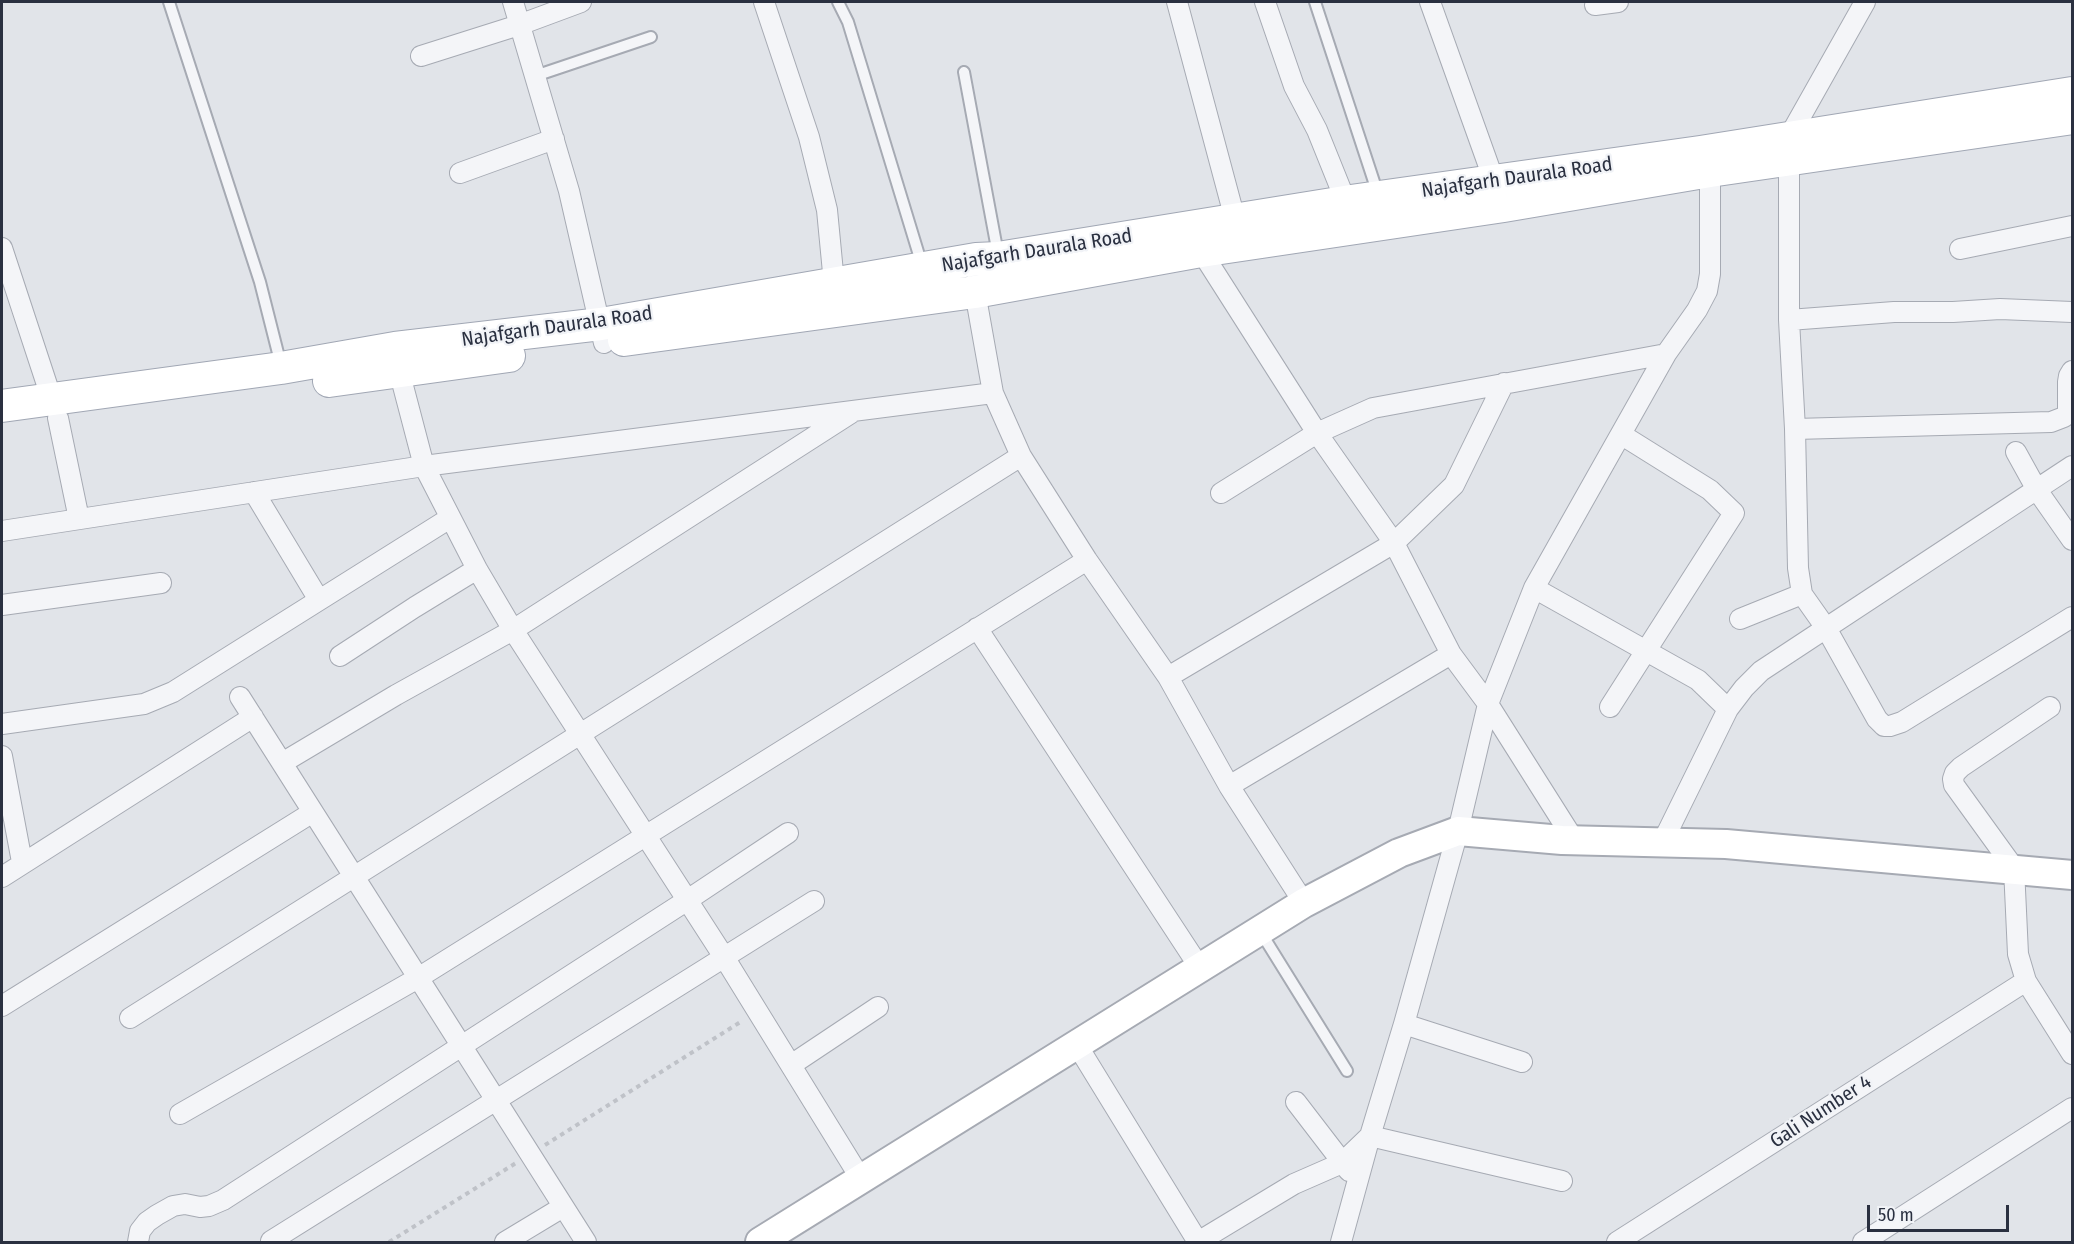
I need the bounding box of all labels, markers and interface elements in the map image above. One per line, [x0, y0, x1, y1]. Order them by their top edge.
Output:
street label: Najafgarh Daurala Road [1420, 153, 1614, 203]
street label: Najafgarh Daurala Road [940, 224, 1134, 278]
street label: Najafgarh Daurala Road [460, 302, 654, 352]
street label: Gali Number 4 [1766, 1070, 1876, 1154]
scale bar [1870, 1193, 2012, 1231]
text: 50 m [1878, 1204, 1914, 1226]

